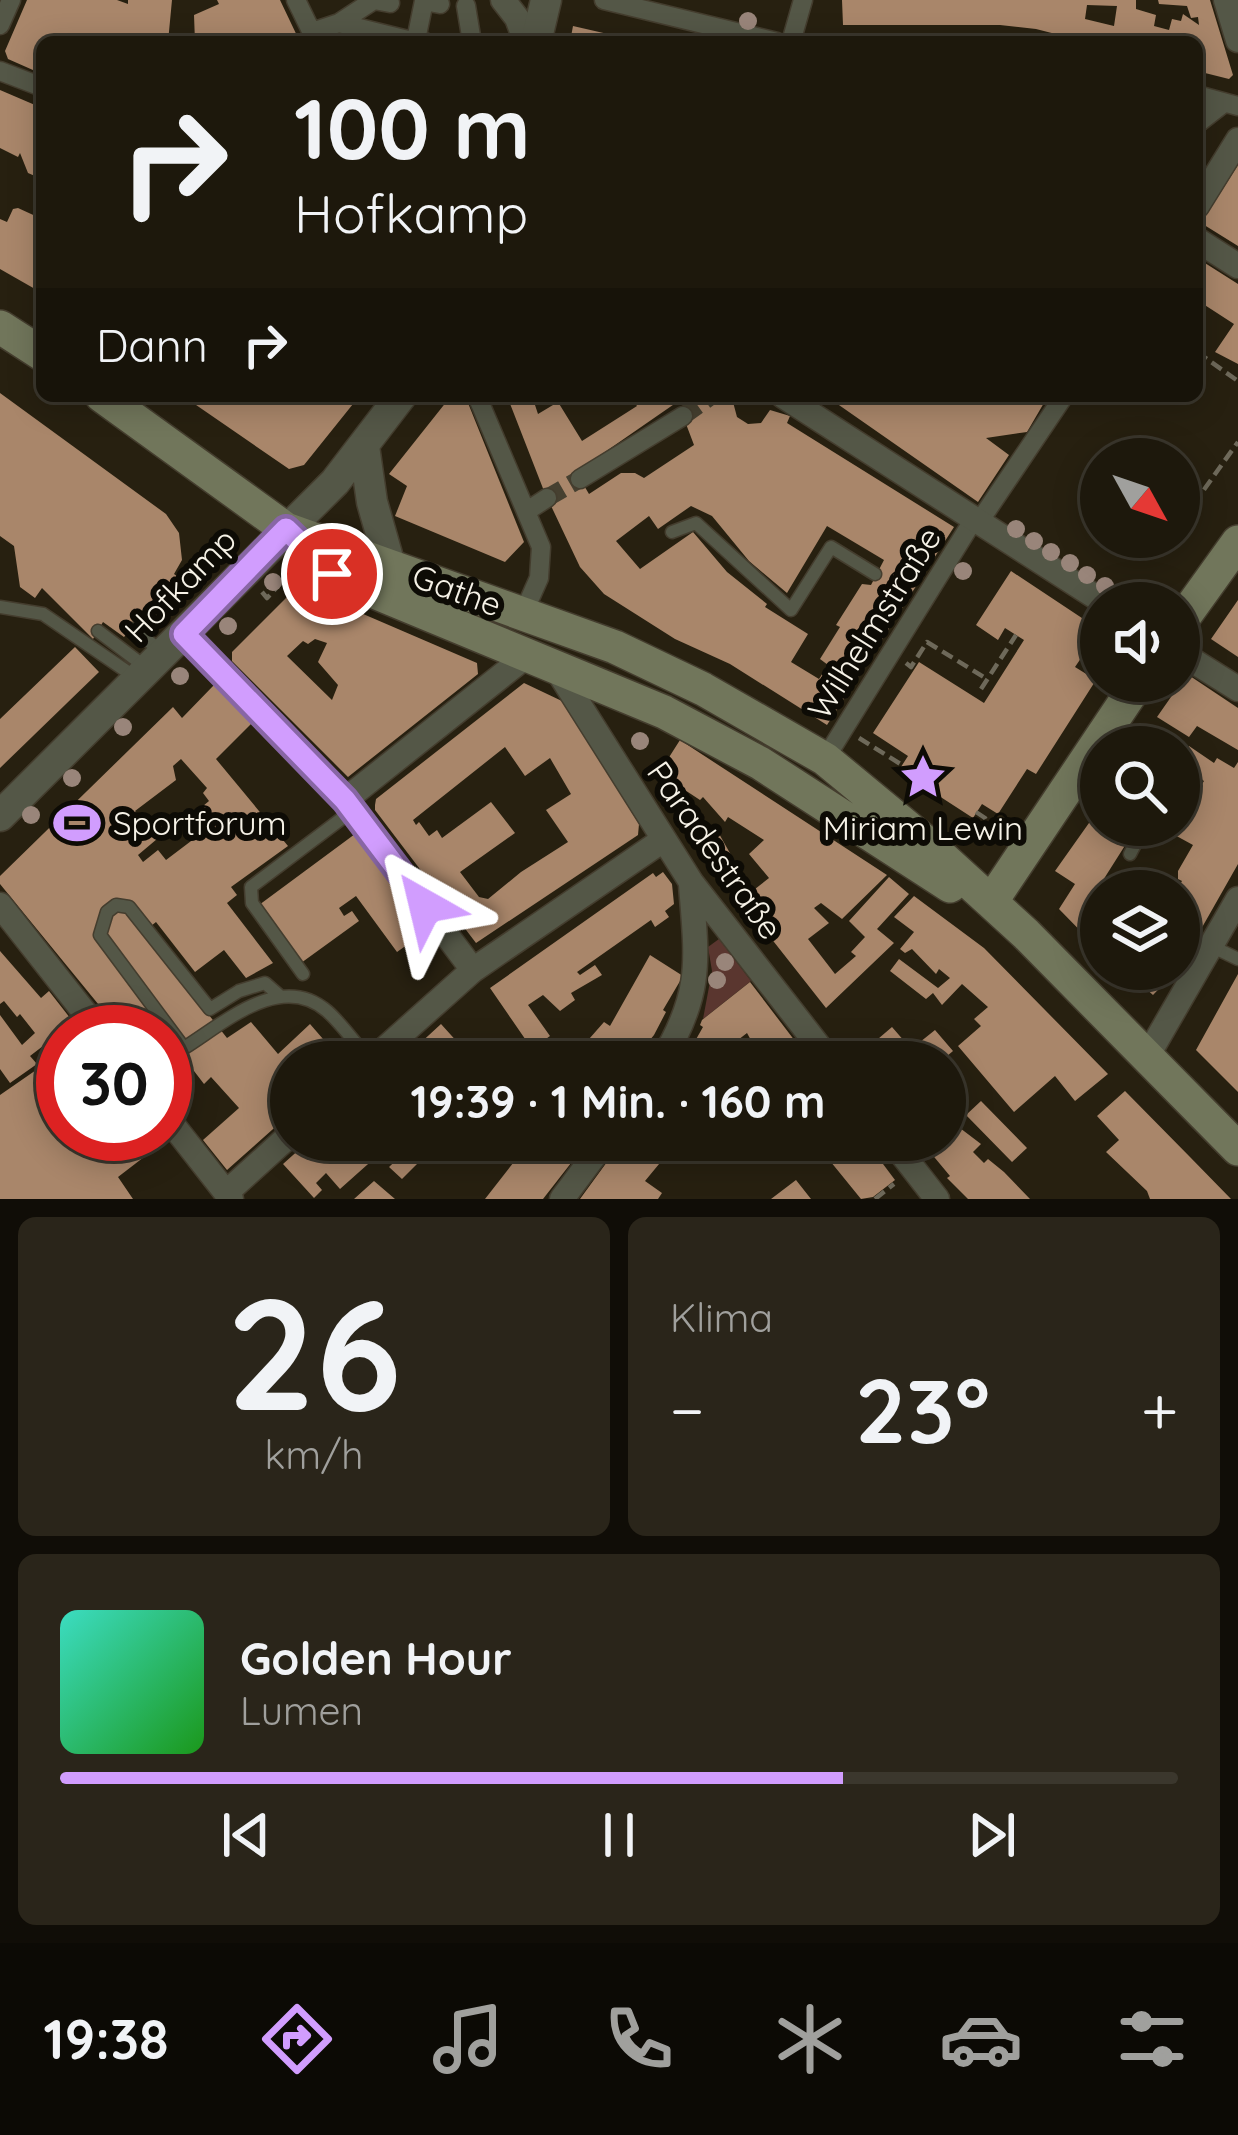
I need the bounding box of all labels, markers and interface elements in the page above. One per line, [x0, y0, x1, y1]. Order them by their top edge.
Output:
text: 100 m [294, 75, 531, 180]
icon: right [96, 84, 252, 240]
text: Hofkamp [294, 179, 528, 247]
icon: right [232, 312, 298, 378]
text: Dann [96, 317, 208, 373]
north arrow [1080, 438, 1200, 558]
map controls [1080, 438, 1200, 990]
street label: Hofkamp [115, 519, 244, 650]
street label: Wilhelmstraße [798, 519, 949, 727]
pin [281, 523, 383, 625]
icon: arrive [299, 541, 365, 607]
street label: Gathe [407, 555, 507, 625]
button: sound [1080, 582, 1200, 702]
button: search [1080, 726, 1200, 846]
place icon: Miriam Lewin [898, 752, 948, 802]
street label: Paradestraße [639, 753, 792, 947]
sports icon: Sportforum [52, 798, 102, 848]
place label: Sportforum [113, 802, 287, 843]
place label: Miriam Lewin [823, 807, 1023, 848]
position arrow [362, 843, 488, 969]
button: layers [1080, 870, 1200, 990]
speed limit sign: 30 [36, 1005, 192, 1161]
text: 19:39 · 1 Min. · 160 m [410, 1073, 826, 1129]
text: 26 [226, 1254, 402, 1449]
text: Klima [670, 1293, 773, 1342]
text: 23° [855, 1353, 990, 1466]
text: − [670, 1368, 704, 1451]
text: + [1141, 1368, 1178, 1451]
text: km/h [265, 1430, 363, 1479]
text: Golden Hour [240, 1630, 512, 1686]
text: Lumen [240, 1686, 363, 1735]
icon: previous [213, 1802, 279, 1868]
icon: pause [586, 1802, 652, 1868]
icon: next [959, 1802, 1025, 1868]
icon: directions [255, 1997, 339, 2081]
icon: music [426, 1997, 510, 2081]
icon: phone [597, 1997, 681, 2081]
icon: climate [768, 1997, 852, 2081]
icon: car [939, 1997, 1023, 2081]
icon: filters [1110, 1997, 1194, 2081]
text: 19:38 [43, 2005, 169, 2073]

